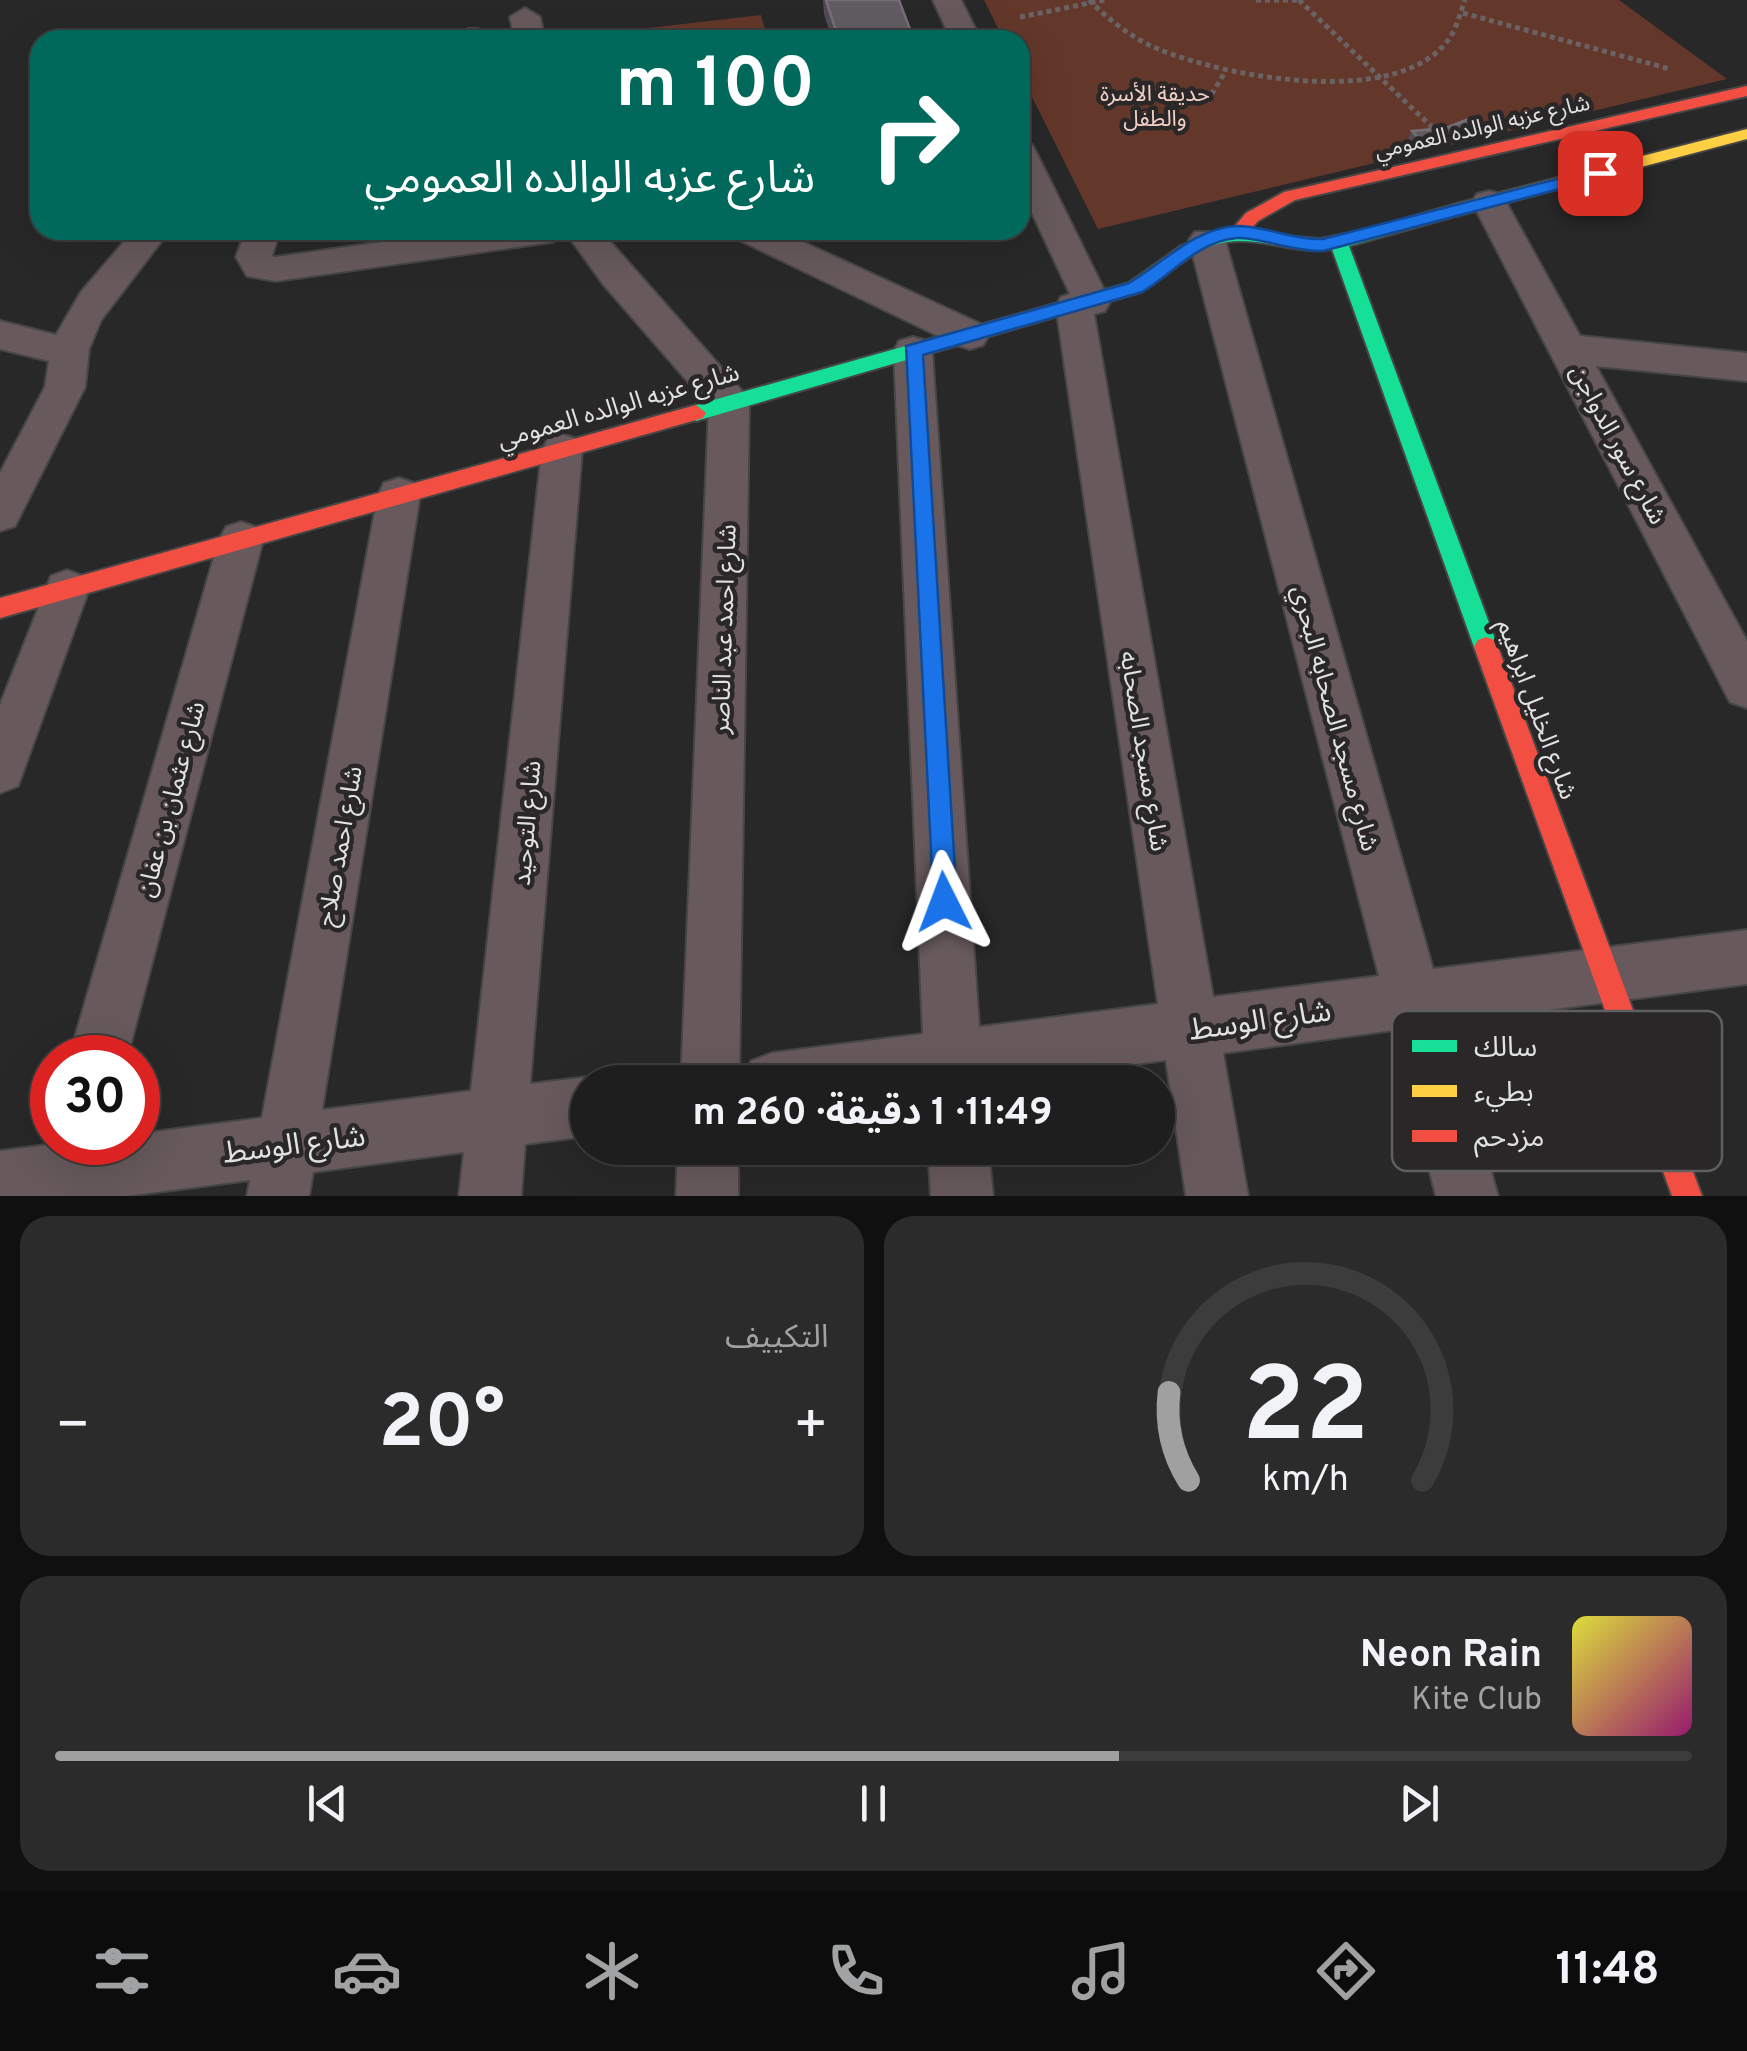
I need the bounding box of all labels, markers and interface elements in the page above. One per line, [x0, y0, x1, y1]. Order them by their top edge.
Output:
text: 100 m [616, 43, 815, 132]
icon: right [850, 70, 980, 200]
park label: حديقة الأسرة والطفل [1100, 82, 1210, 134]
street label: شارع عزبه الوالده العمومي [1372, 91, 1593, 167]
pin [1558, 131, 1643, 216]
icon: arrive [1573, 146, 1628, 201]
text: شارع عزبه الوالده العمومي [364, 152, 815, 209]
street label: شارع عزبه الوالده العمومي [494, 358, 744, 459]
street label: شارع سور الدواجن [1561, 360, 1672, 531]
street label: شارع احمد عبد الناصر [706, 524, 746, 736]
street label: شارع مسجد الصحابه البحري [1281, 582, 1384, 855]
street label: شارع الخليل ابراهيم [1487, 615, 1583, 805]
street label: شارع مسجد الصحابه [1110, 649, 1174, 854]
street label: شارع عثمان بن عفان [131, 698, 214, 901]
street label: شارع التوحيد [508, 759, 550, 887]
street label: شارع احمد صلاح [312, 764, 372, 929]
position arrow [892, 850, 996, 954]
street label: شارع الوسط [1187, 994, 1334, 1052]
legend [1392, 1011, 1722, 1171]
text: سالك [1474, 1031, 1537, 1067]
speed limit sign: 30 [30, 1035, 160, 1165]
text: بطيء [1474, 1076, 1534, 1112]
text: 11:49 · 1 دقيقة · 260 m [692, 1090, 1053, 1139]
street label: شارع الوسط [221, 1119, 368, 1175]
text: مزدحم [1474, 1121, 1545, 1158]
text: التكييف [725, 1319, 829, 1359]
text: 22 [1242, 1346, 1369, 1478]
text: 20° [379, 1379, 505, 1474]
text: − [55, 1393, 90, 1463]
text: + [793, 1393, 829, 1463]
text: km/h [1262, 1458, 1349, 1504]
text: Neon Rain [1360, 1632, 1542, 1681]
text: Kite Club [1411, 1681, 1542, 1721]
icon: previous [300, 1776, 355, 1831]
icon: pause [846, 1776, 901, 1831]
icon: next [1392, 1776, 1447, 1831]
icon: filters [87, 1936, 157, 2006]
icon: car [332, 1936, 402, 2006]
icon: climate [577, 1936, 647, 2006]
icon: phone [821, 1936, 891, 2006]
icon: music [1066, 1936, 1136, 2006]
icon: directions [1311, 1936, 1381, 2006]
text: 11:48 [1556, 1943, 1660, 2000]

